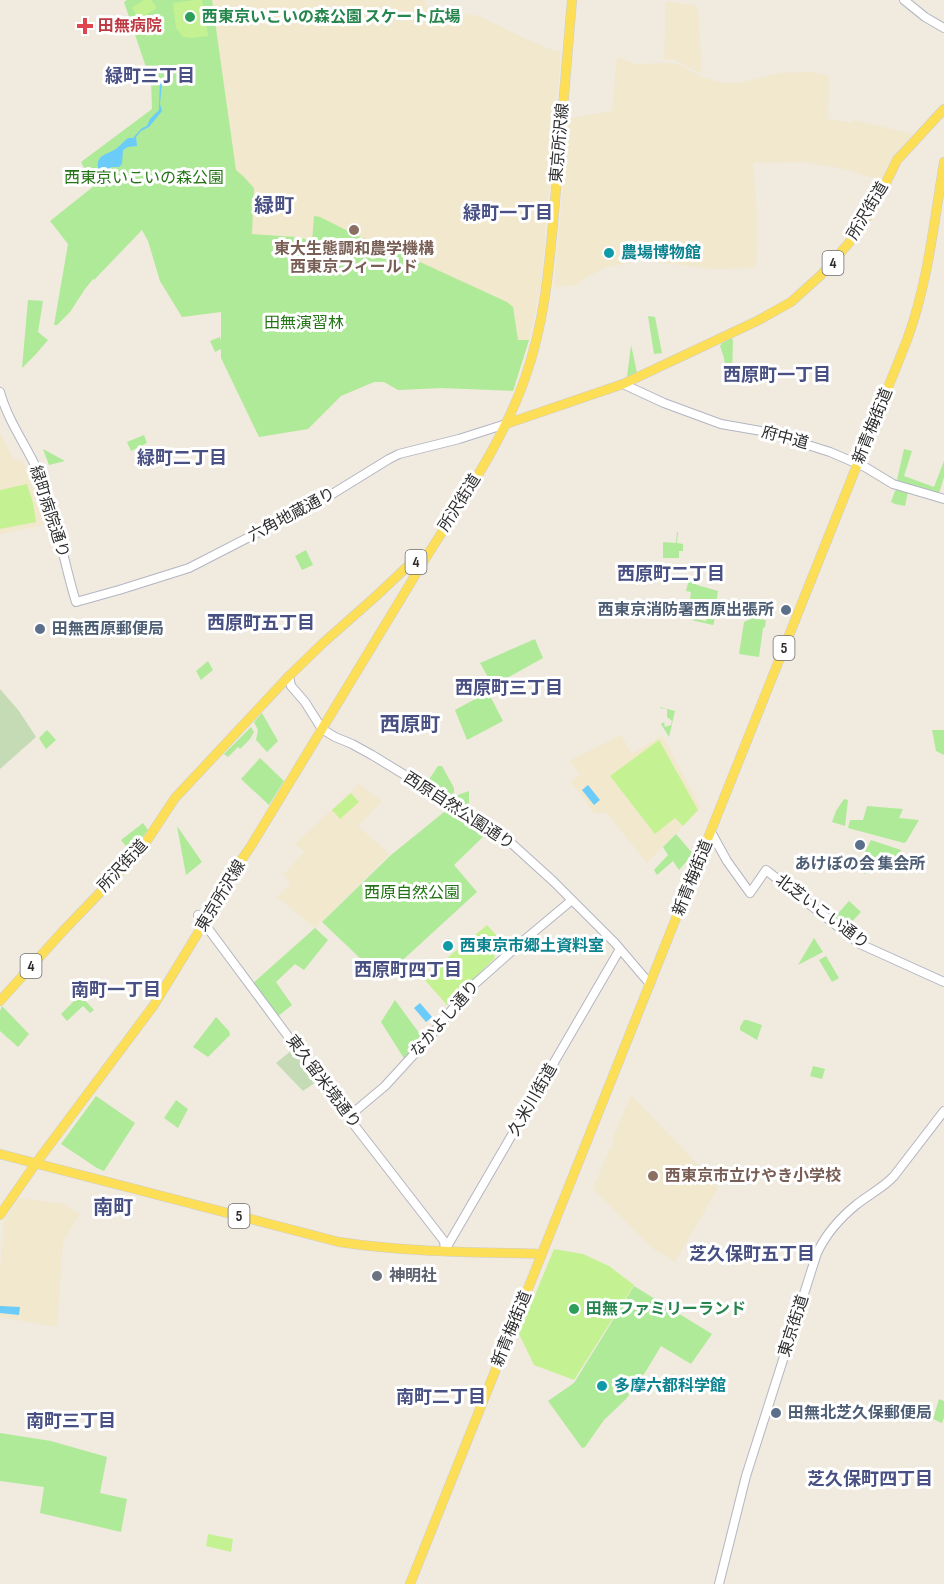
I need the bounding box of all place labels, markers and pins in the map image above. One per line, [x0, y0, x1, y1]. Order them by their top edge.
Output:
place label: 西東京いこいの森公園 スケート広場 [202, 8, 461, 27]
marker: 西東京いこいの森公園 スケート広場 [183, 10, 197, 24]
marker: 田無病院 [76, 17, 94, 35]
place label: 田無病院 [98, 17, 162, 36]
marker: 東大生態調和農学機構 西東京フィールド [347, 223, 361, 237]
place label: 東大生態調和農学機構 西東京フィールド [274, 239, 434, 277]
place label: 農場博物館 [621, 243, 701, 263]
marker: 農場博物館 [602, 246, 616, 260]
place label: 西東京消防署西原出張所 [598, 601, 774, 620]
marker: 西東京消防署西原出張所 [779, 603, 793, 617]
place label: 田無西原郵便局 [52, 620, 164, 639]
marker: 田無西原郵便局 [33, 622, 47, 636]
marker: あけぼの会 集会所 [853, 838, 867, 852]
place label: あけぼの会 集会所 [795, 855, 925, 874]
place label: 西東京市郷土資料室 [460, 936, 604, 956]
marker: 西東京市郷土資料室 [441, 939, 455, 953]
place label: 西東京市立けやき小学校 [665, 1167, 841, 1186]
marker: 西東京市立けやき小学校 [646, 1169, 660, 1183]
place label: 神明社 [389, 1266, 437, 1286]
marker: 神明社 [370, 1269, 384, 1283]
place label: 田無ファミリーランド [586, 1300, 746, 1319]
marker: 田無ファミリーランド [567, 1302, 581, 1316]
place label: 多摩六都科学館 [614, 1377, 726, 1396]
marker: 多摩六都科学館 [595, 1379, 609, 1393]
place label: 田無北芝久保郵便局 [788, 1404, 932, 1423]
marker: 田無北芝久保郵便局 [769, 1406, 783, 1420]

